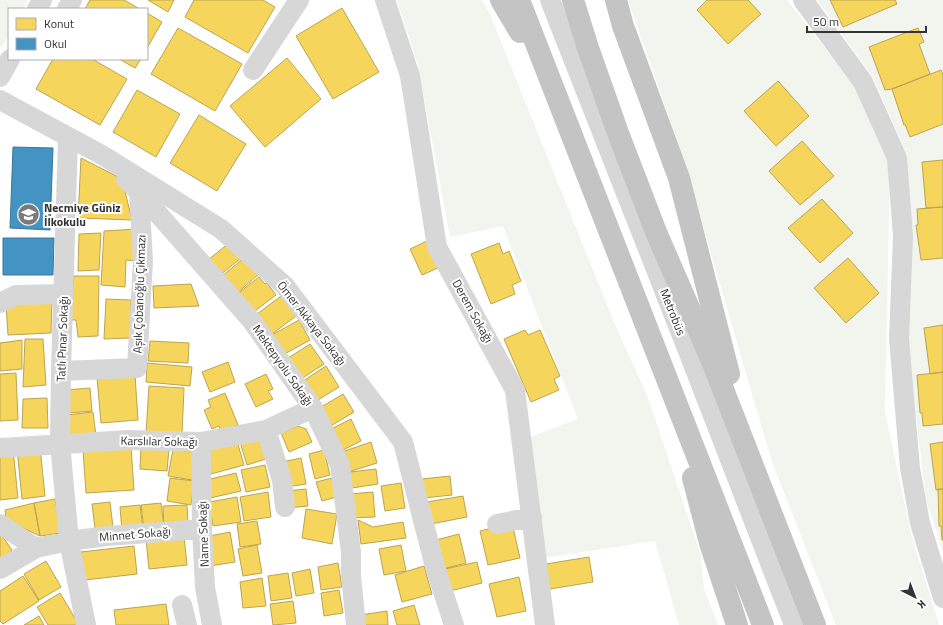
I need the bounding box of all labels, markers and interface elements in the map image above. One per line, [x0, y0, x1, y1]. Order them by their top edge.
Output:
legend [8, 8, 148, 60]
scale bar [807, 8, 926, 34]
text: 50 m [813, 12, 839, 31]
text: Konut [44, 14, 75, 33]
text: Okul [44, 34, 67, 53]
place label: Necmiye Güniz İlkokulu [44, 198, 121, 231]
school or university icon: Necmiye Güniz İlkokulu [16, 201, 42, 227]
street label: Aşık Çobanoğlu Çıkmazı [127, 234, 151, 354]
street label: Derem Sokağı [448, 276, 498, 346]
street label: Ömer Akkaya Sokağı [273, 277, 351, 369]
street label: Metrobüs [655, 286, 691, 339]
street label: Tatlı Pınar Sokağı [51, 296, 73, 382]
street label: Mektepyolu Sokağı [248, 320, 318, 410]
street label: Karslılar Sokağı [120, 431, 198, 451]
street label: Name Sokağı [192, 501, 214, 567]
street label: Minnet Sokağı [98, 521, 172, 547]
north arrow [895, 577, 935, 617]
text: K [914, 596, 929, 613]

